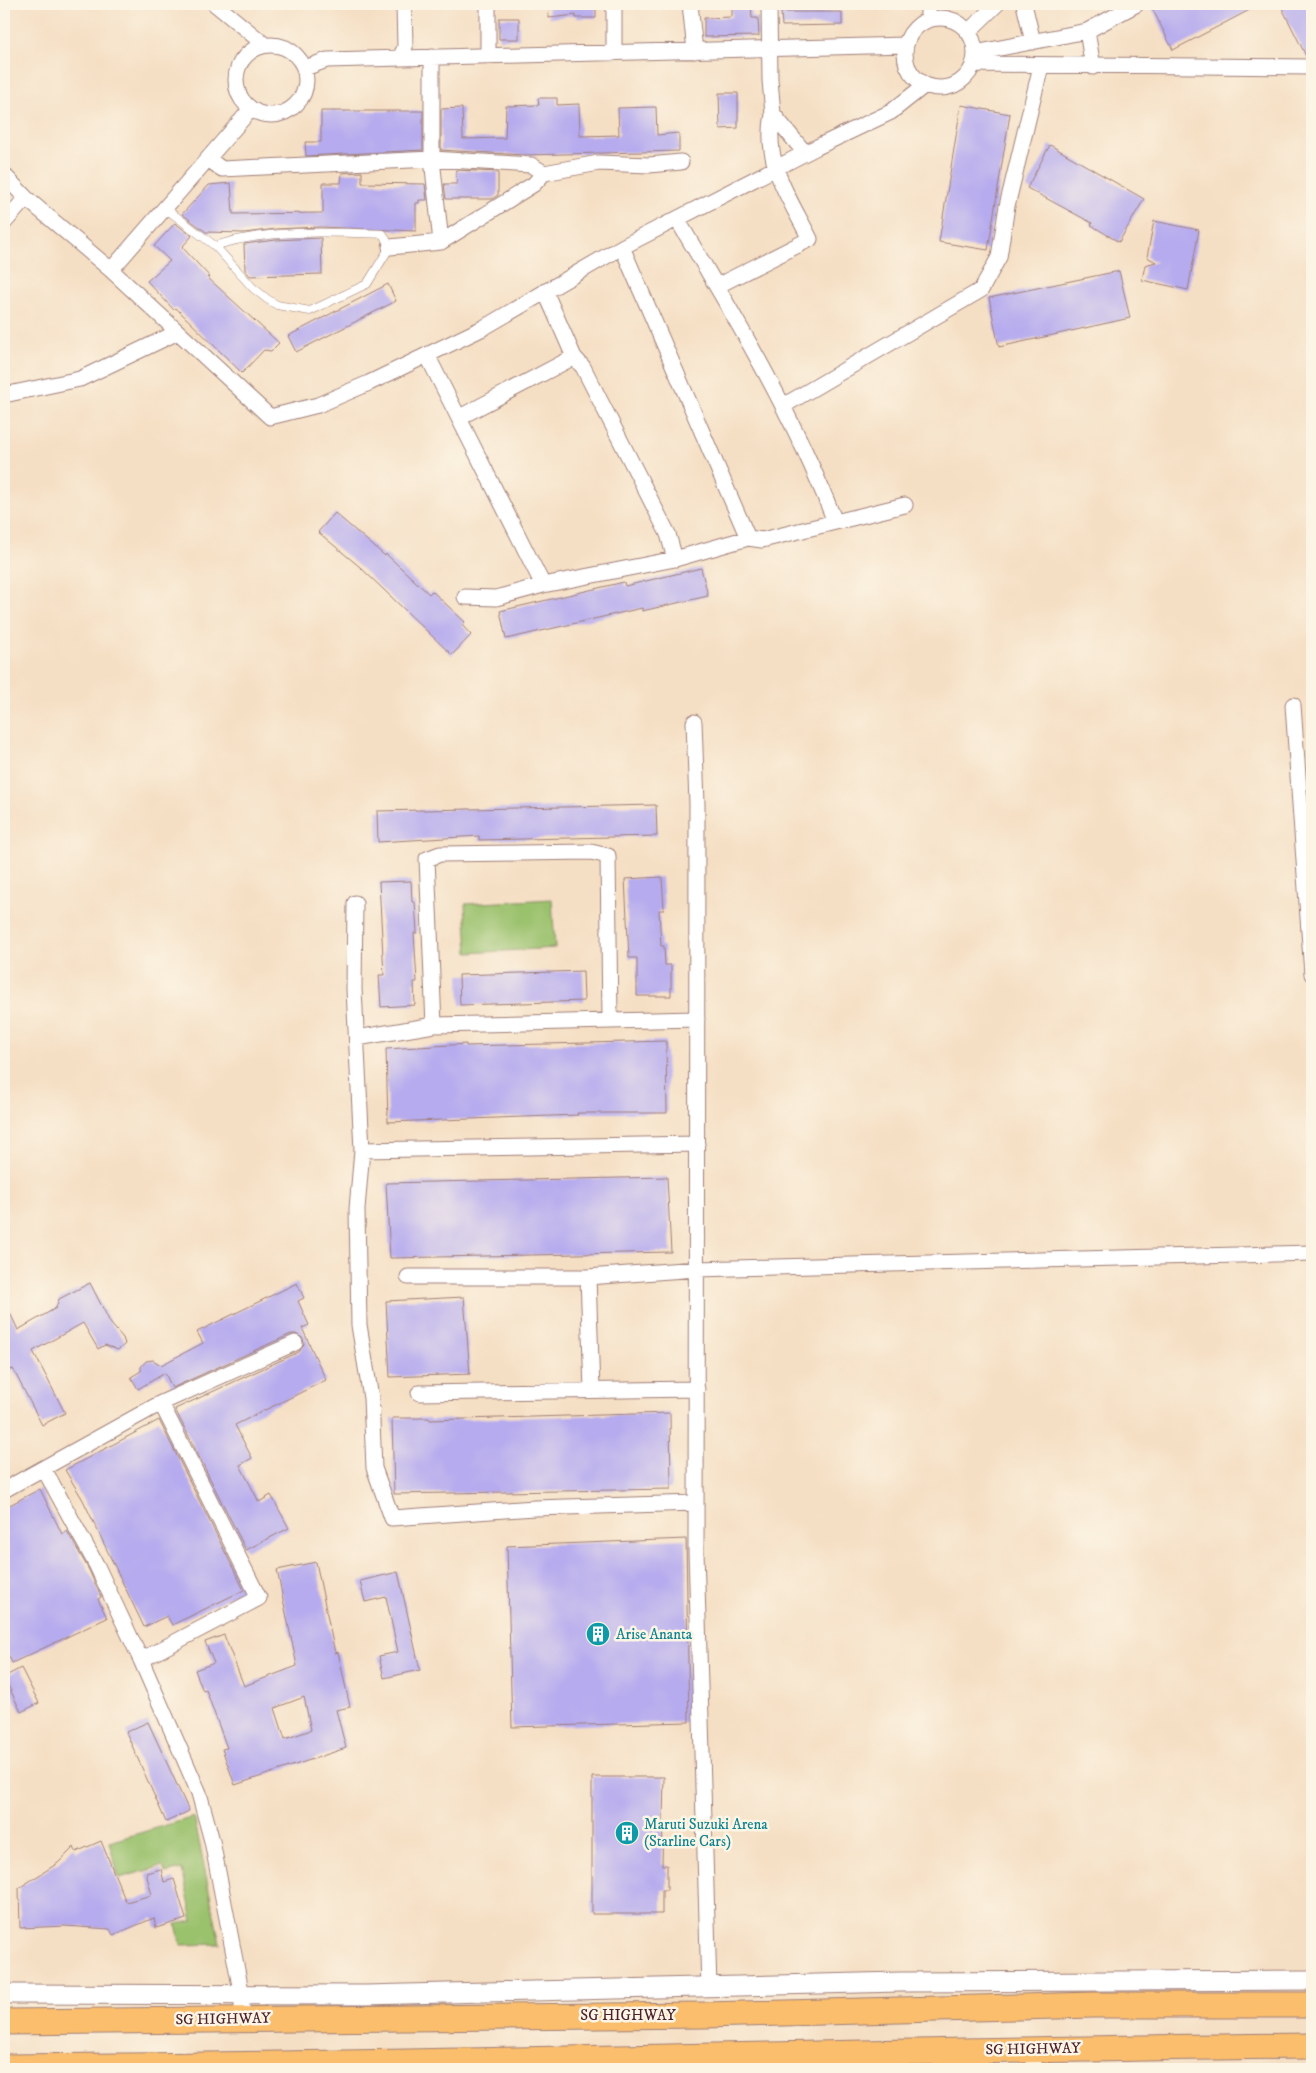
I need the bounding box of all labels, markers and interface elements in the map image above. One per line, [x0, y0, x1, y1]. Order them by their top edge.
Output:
building icon: Arise Ananta [585, 1621, 611, 1647]
place label: Arise Ananta [616, 1625, 693, 1644]
place label: Maruti Suzuki Arena (Starline Cars) [644, 1815, 768, 1851]
building icon: Maruti Suzuki Arena (Starline Cars) [614, 1820, 640, 1846]
street label: SG HIGHWAY [580, 2006, 676, 2025]
street label: SG HIGHWAY [175, 2009, 271, 2029]
street label: SG HIGHWAY [985, 2039, 1081, 2059]

